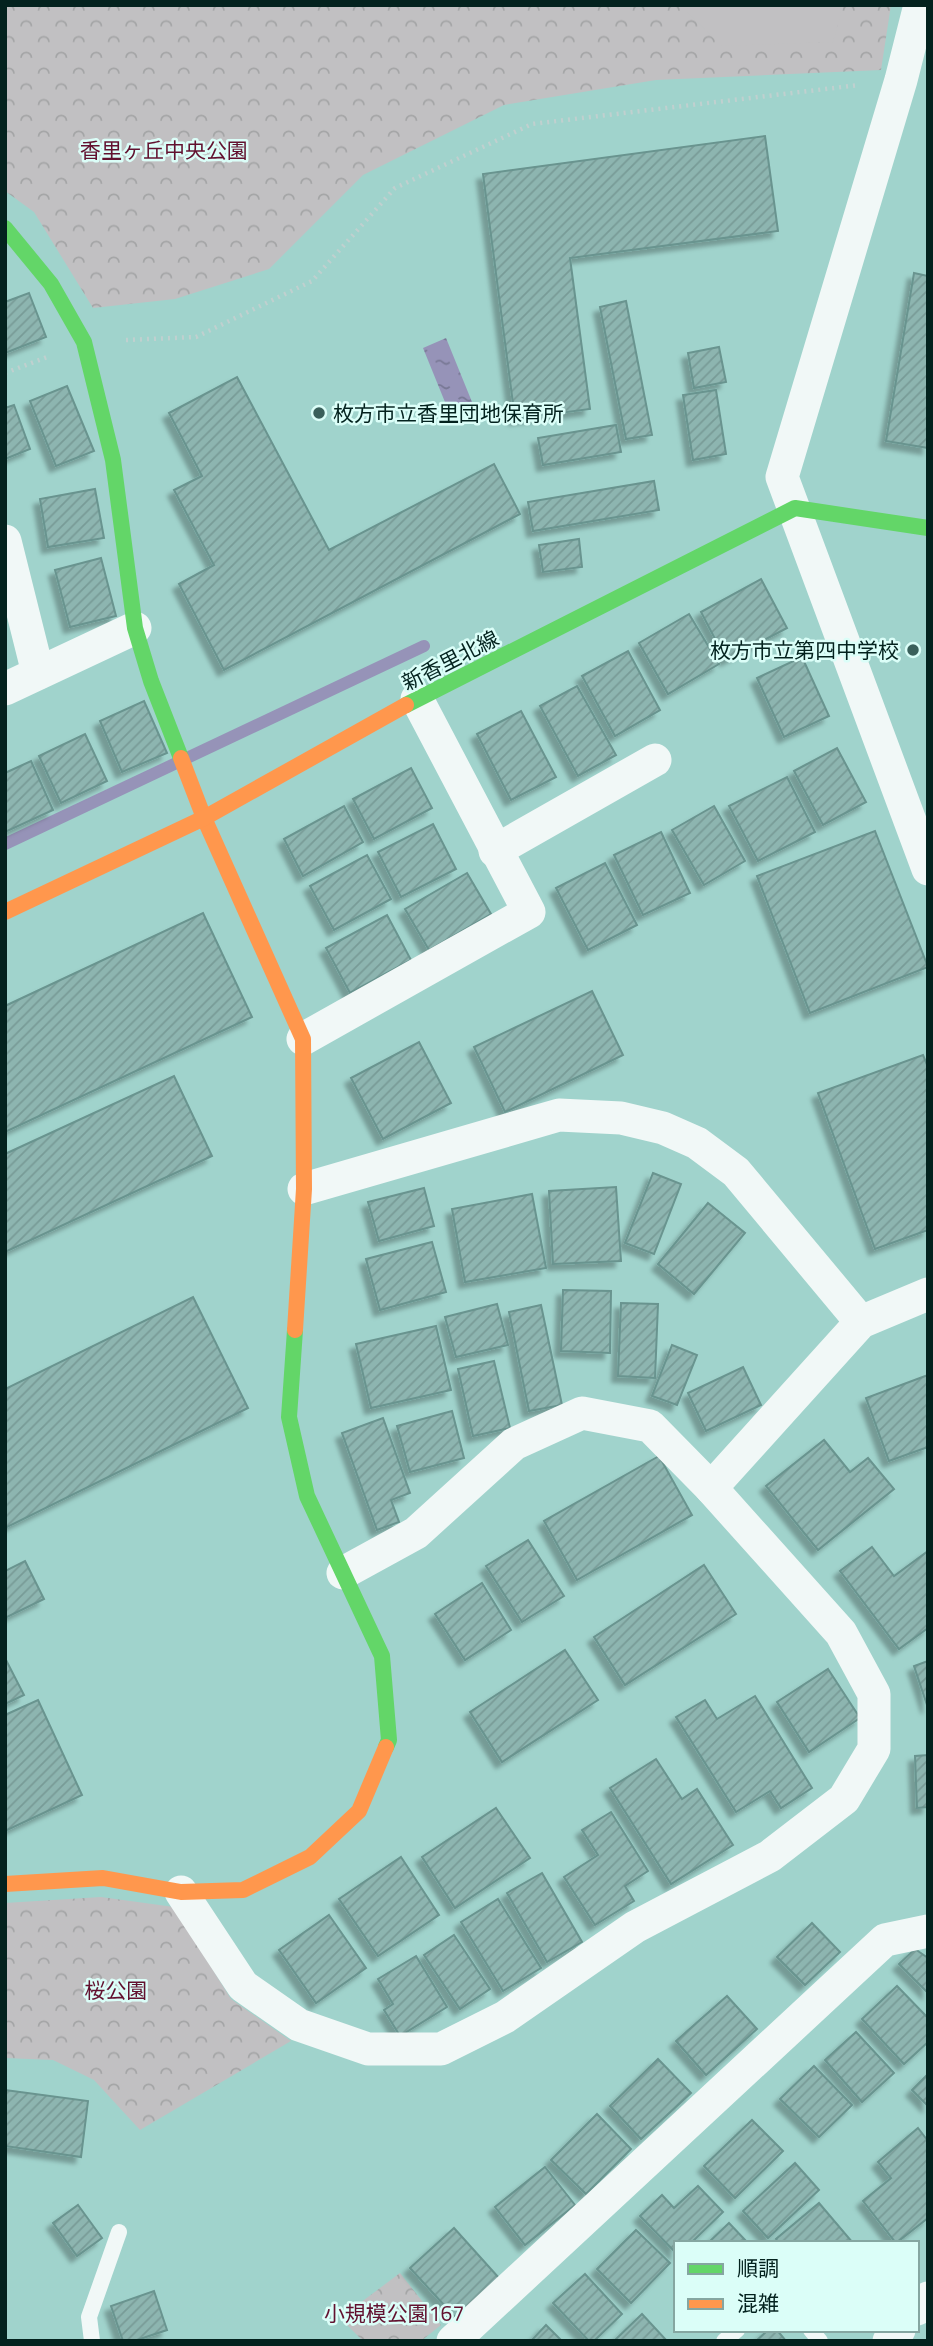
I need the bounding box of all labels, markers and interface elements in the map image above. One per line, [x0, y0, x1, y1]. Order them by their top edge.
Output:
park label: 香里ヶ丘中央公園 [80, 134, 248, 166]
place label: 枚方市立香里団地保育所 [333, 397, 564, 429]
marker: 枚方市立香里団地保育所 [311, 405, 327, 421]
street label: 新香里北線 [396, 622, 504, 698]
place label: 枚方市立第四中学校 [710, 634, 899, 666]
marker: 枚方市立第四中学校 [905, 642, 921, 658]
park label: 桜公園 [85, 1974, 148, 2006]
legend [674, 2241, 919, 2332]
text: 順調 [737, 2252, 779, 2284]
text: 混雑 [737, 2287, 779, 2319]
park label: 小規模公園167 [324, 2297, 464, 2329]

